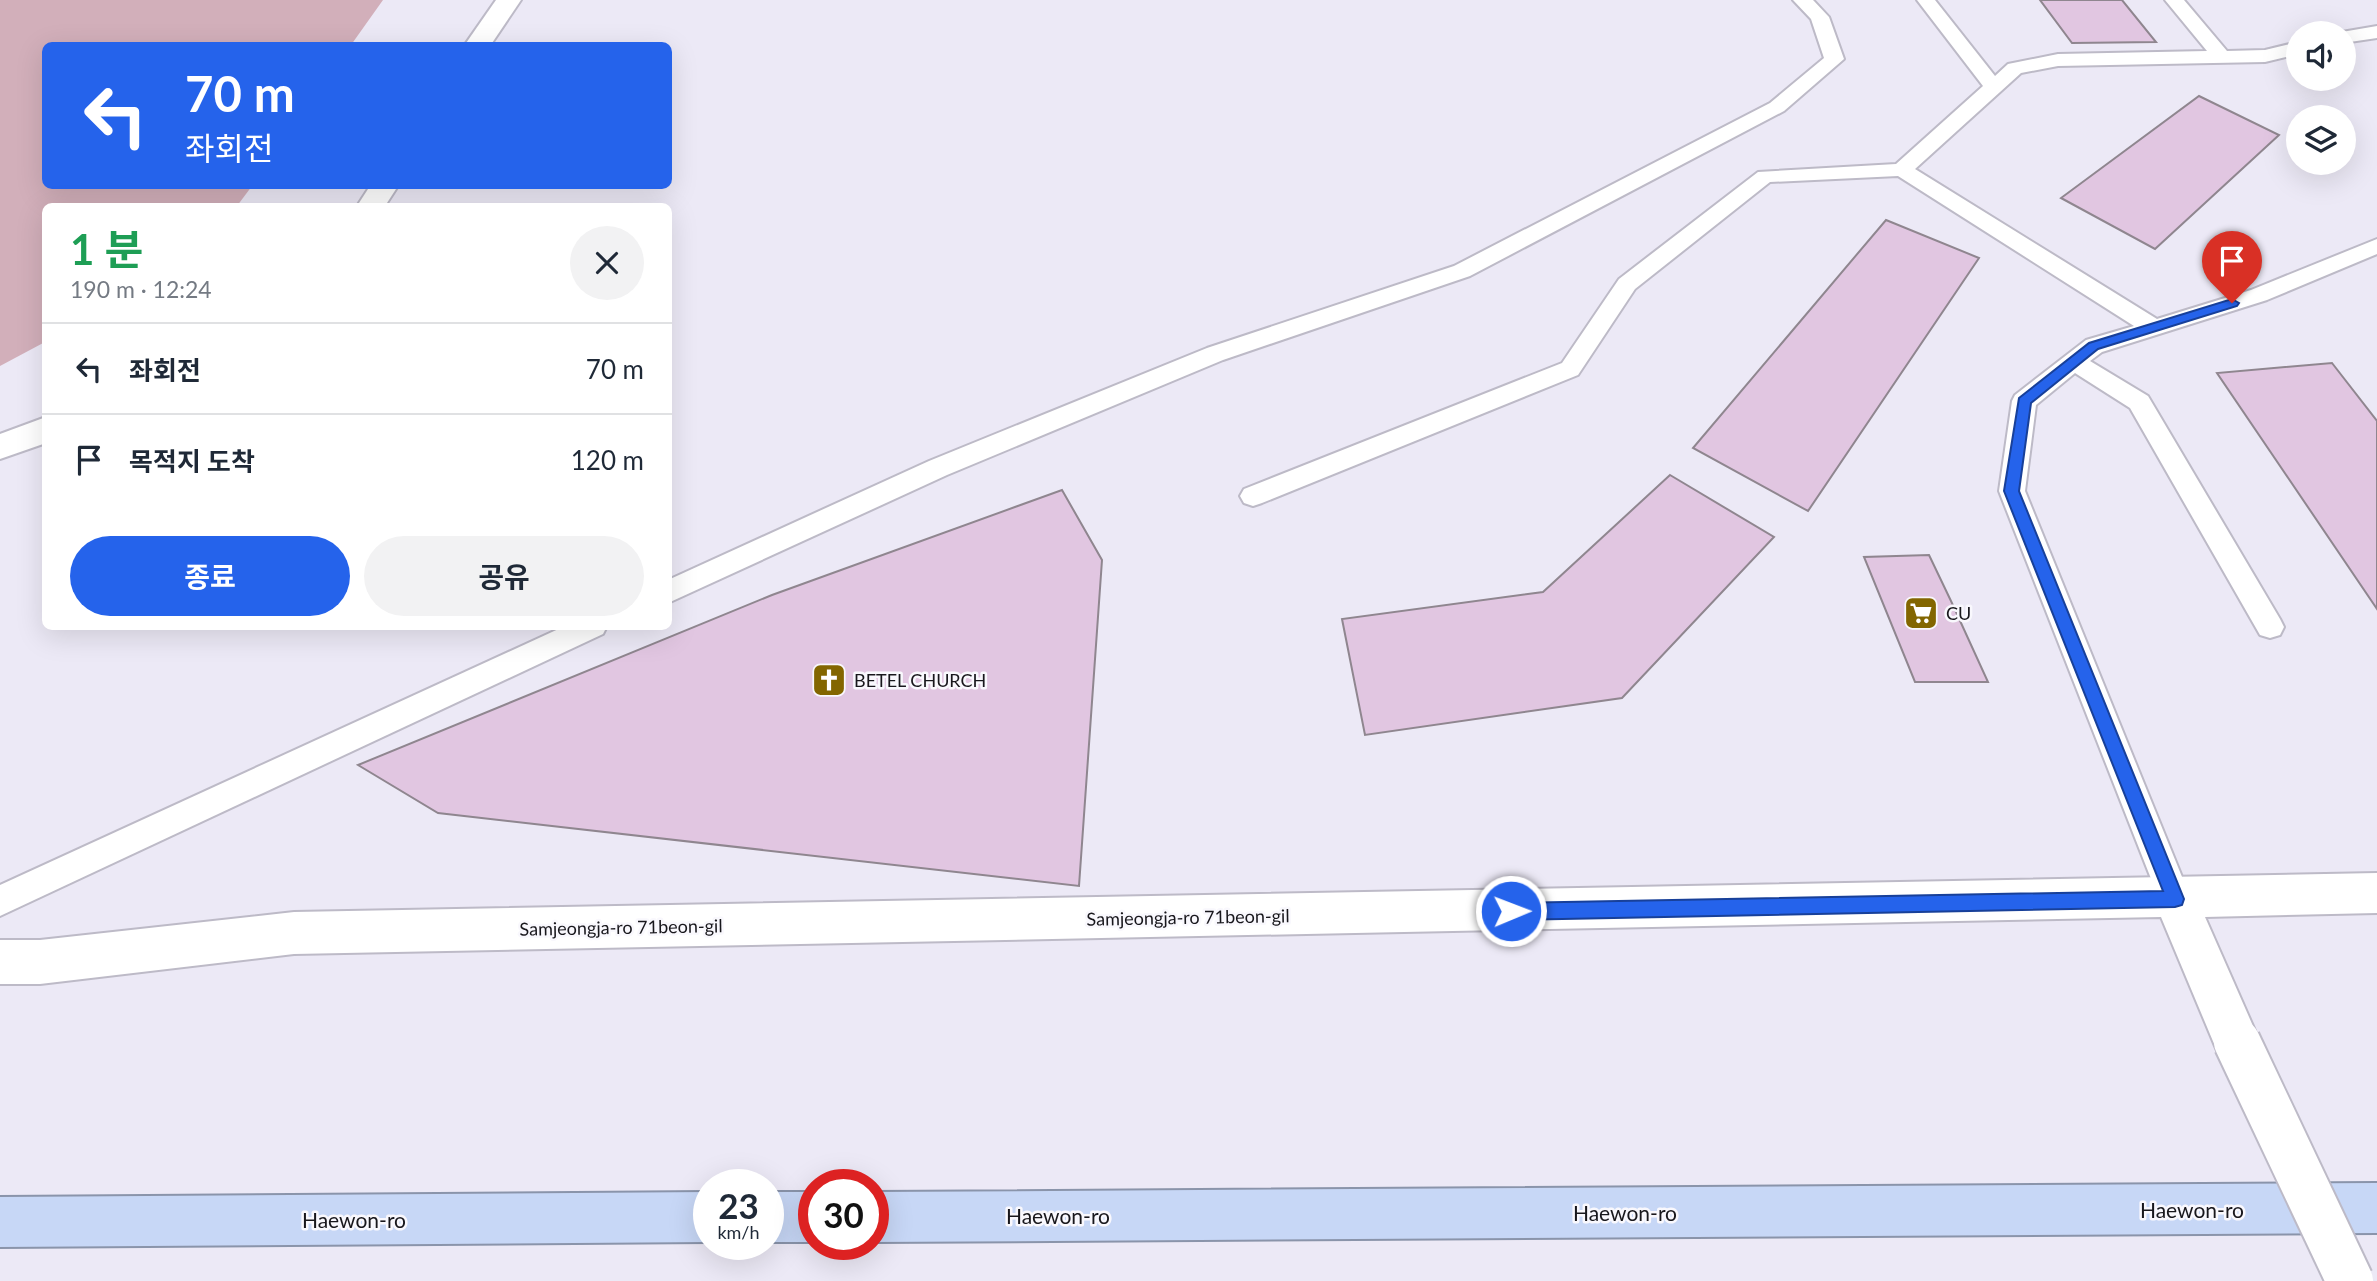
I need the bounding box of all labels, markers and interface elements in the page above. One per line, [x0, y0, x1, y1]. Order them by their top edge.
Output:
map controls [2286, 21, 2356, 175]
button: sound [2286, 21, 2356, 91]
text: 70 m [185, 64, 295, 122]
icon: left [70, 70, 161, 161]
button: layers [2286, 105, 2356, 175]
text: 좌회전 [185, 128, 273, 167]
text: 1 분 [70, 224, 143, 274]
button: close [570, 226, 644, 300]
pin [2202, 231, 2262, 303]
icon: arrive [2213, 242, 2251, 280]
text: 190 m · 12:24 [70, 275, 212, 303]
icon: left [70, 350, 108, 388]
text: 70 m [586, 353, 644, 385]
text: 좌회전 [129, 354, 201, 386]
icon: arrive [70, 441, 108, 479]
text: 120 m [571, 444, 644, 476]
text: 목적지 도착 [129, 445, 255, 477]
button: 종료 [70, 536, 350, 616]
button: 공유 [364, 536, 644, 616]
supermarket icon: CU [1902, 594, 1940, 632]
place label: CU [1946, 602, 1971, 624]
church icon: BETEL CHURCH [810, 661, 848, 699]
place label: BETEL CHURCH [854, 669, 986, 691]
position arrow [1474, 874, 1548, 948]
street label: Samjeongja-ro 71beon-gil [1086, 904, 1290, 930]
street label: Samjeongja-ro 71beon-gil [519, 914, 723, 940]
speed limit sign: 30 [798, 1169, 889, 1260]
text: 23 [718, 1184, 759, 1226]
street label: Haewon-ro [2140, 1197, 2244, 1222]
street label: Haewon-ro [1573, 1200, 1677, 1225]
street label: Haewon-ro [1006, 1203, 1110, 1228]
street label: Haewon-ro [302, 1207, 406, 1232]
text: km/h [717, 1221, 760, 1243]

